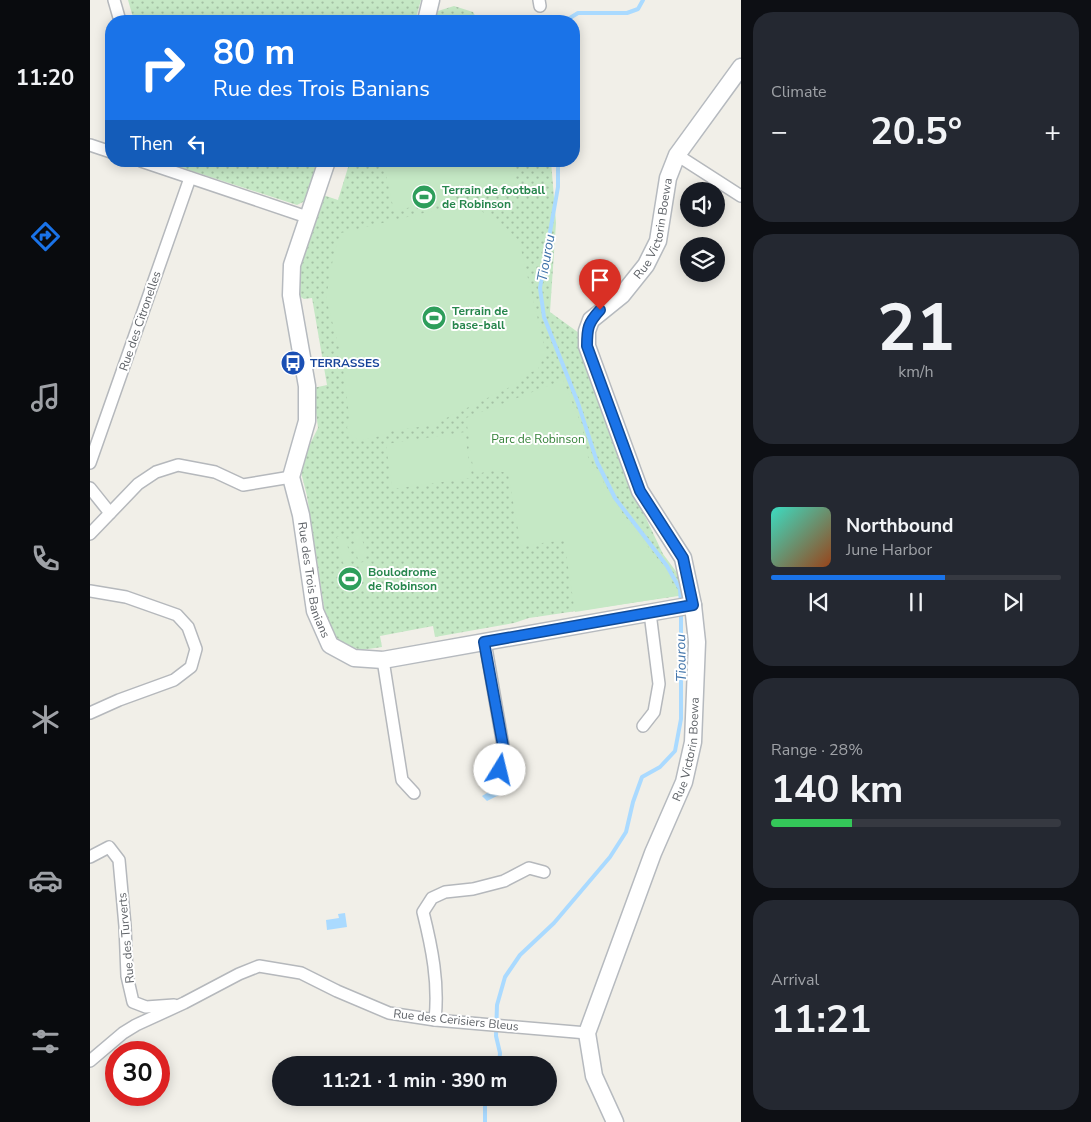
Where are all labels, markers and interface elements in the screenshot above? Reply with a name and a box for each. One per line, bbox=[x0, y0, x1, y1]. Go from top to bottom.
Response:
text: 80 m bbox=[213, 29, 295, 76]
icon: right bbox=[130, 35, 195, 100]
text: 11:20 bbox=[16, 63, 74, 93]
text: Rue des Trois Banians bbox=[213, 74, 430, 104]
text: Climate bbox=[771, 81, 826, 103]
text: 20.5° bbox=[870, 106, 962, 157]
text: − bbox=[771, 113, 788, 151]
text: + bbox=[1044, 113, 1061, 151]
icon: left bbox=[183, 130, 211, 158]
text: Then bbox=[130, 131, 173, 157]
street label: Rue Victorin Boewa bbox=[630, 177, 676, 282]
place label: Terrain de football de Robinson bbox=[442, 182, 545, 212]
map controls bbox=[680, 182, 725, 282]
button: sound bbox=[680, 182, 725, 227]
sports icon: Terrain de football de Robinson bbox=[411, 184, 437, 210]
icon: directions bbox=[28, 219, 63, 254]
water label: Tiourou bbox=[532, 233, 560, 283]
button: layers bbox=[680, 237, 725, 282]
pin bbox=[579, 259, 621, 310]
icon: arrive bbox=[586, 266, 614, 294]
street label: Rue des Citronelles bbox=[115, 269, 165, 373]
text: 21 bbox=[877, 284, 955, 373]
place label: Terrain de base-ball bbox=[452, 303, 508, 333]
sports icon: Terrain de base-ball bbox=[421, 305, 447, 331]
bus stop icon: TERRASSES bbox=[280, 350, 306, 376]
place label: TERRASSES bbox=[310, 355, 380, 371]
text: km/h bbox=[898, 361, 934, 383]
icon: music bbox=[28, 380, 63, 415]
park label: Parc de Robinson bbox=[491, 431, 585, 447]
text: Northbound bbox=[846, 513, 953, 539]
street label: Rue des Trois Banians bbox=[294, 521, 334, 641]
text: June Harbor bbox=[846, 539, 932, 561]
icon: phone bbox=[28, 541, 63, 576]
place label: Boulodrome de Robinson bbox=[368, 564, 437, 594]
sports icon: Boulodrome de Robinson bbox=[337, 566, 363, 592]
icon: previous bbox=[805, 588, 833, 616]
icon: pause bbox=[902, 588, 930, 616]
icon: next bbox=[999, 588, 1027, 616]
water label: Tiourou bbox=[671, 634, 691, 682]
street label: Rue Victorin Boewa bbox=[668, 697, 703, 804]
icon: climate bbox=[28, 702, 63, 737]
text: Range · 28% bbox=[771, 739, 863, 761]
position arrow bbox=[473, 743, 525, 795]
text: 140 km bbox=[771, 764, 903, 815]
icon: car bbox=[28, 863, 63, 898]
street label: Rue des Turverts bbox=[114, 892, 138, 984]
text: Arrival bbox=[771, 969, 819, 991]
text: 11:21 bbox=[771, 994, 872, 1045]
street label: Rue des Cerisiers Bleus bbox=[392, 1005, 520, 1035]
icon: filters bbox=[28, 1024, 63, 1059]
speed limit sign: 30 bbox=[105, 1041, 170, 1106]
text: 11:21 · 1 min · 390 m bbox=[322, 1068, 507, 1094]

